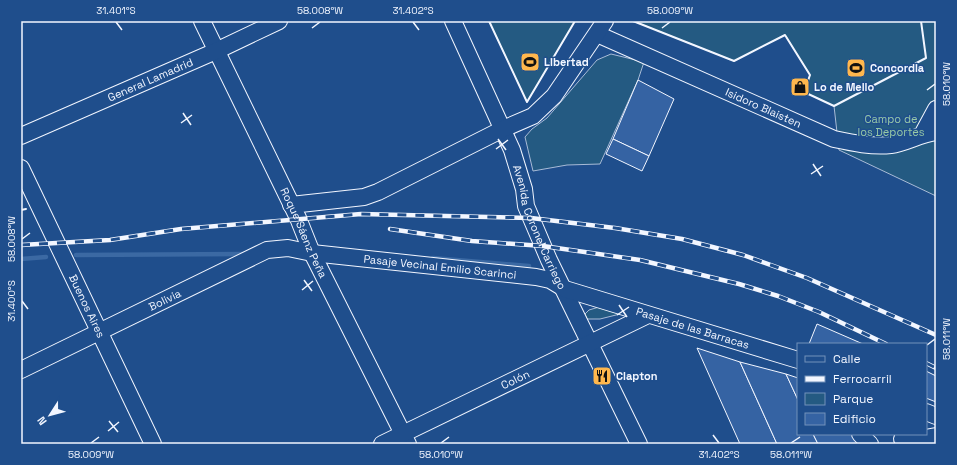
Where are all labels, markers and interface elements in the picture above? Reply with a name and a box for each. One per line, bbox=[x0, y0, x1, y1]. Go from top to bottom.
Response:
text: 31.401°S bbox=[96, 4, 136, 17]
text: 58.008°W bbox=[297, 4, 343, 17]
text: 31.402°S bbox=[392, 4, 434, 17]
text: 58.009°W bbox=[647, 4, 693, 17]
sports icon: Libertad bbox=[519, 51, 541, 73]
street label: General Lamadrid bbox=[105, 55, 195, 104]
place label: Libertad bbox=[544, 55, 589, 69]
sports icon: Concordia bbox=[845, 57, 867, 79]
place label: Concordia bbox=[870, 61, 925, 75]
text: 58.010°W bbox=[940, 62, 953, 106]
shop icon: Lo de Mello bbox=[789, 76, 811, 98]
place label: Lo de Mello bbox=[814, 80, 875, 94]
street label: Isidoro Blaisten bbox=[723, 85, 804, 131]
park label: Campo de los Deportes bbox=[857, 112, 925, 139]
street label: Avenida Coronel Carriego bbox=[510, 163, 569, 292]
street label: Roque Sáenz Peña bbox=[277, 185, 331, 281]
text: 58.008°W bbox=[5, 216, 18, 262]
street label: Pasaje Vecinal Emilio Scarinci bbox=[363, 252, 517, 282]
street label: Buenos Aires bbox=[66, 272, 108, 340]
text: 31.400°S bbox=[5, 280, 18, 322]
street label: Bolivia bbox=[146, 286, 184, 314]
street label: Pasaje de las Barracas bbox=[635, 304, 751, 352]
text: 58.011°W bbox=[940, 318, 953, 360]
legend bbox=[797, 343, 927, 435]
text: Calle bbox=[833, 351, 861, 367]
restaurant icon: Clapton bbox=[591, 365, 613, 387]
street label: Colón bbox=[499, 367, 532, 392]
place label: Clapton bbox=[616, 369, 658, 383]
text: Ferrocarril bbox=[833, 371, 892, 387]
text: Parque bbox=[833, 391, 873, 407]
north arrow bbox=[30, 395, 70, 435]
text: Edificio bbox=[833, 411, 876, 427]
text: N bbox=[34, 414, 50, 428]
text: 58.009°W bbox=[68, 448, 114, 461]
text: 58.010°W bbox=[419, 448, 463, 461]
text: 31.402°S bbox=[698, 448, 740, 461]
text: 58.011°W bbox=[770, 448, 812, 461]

